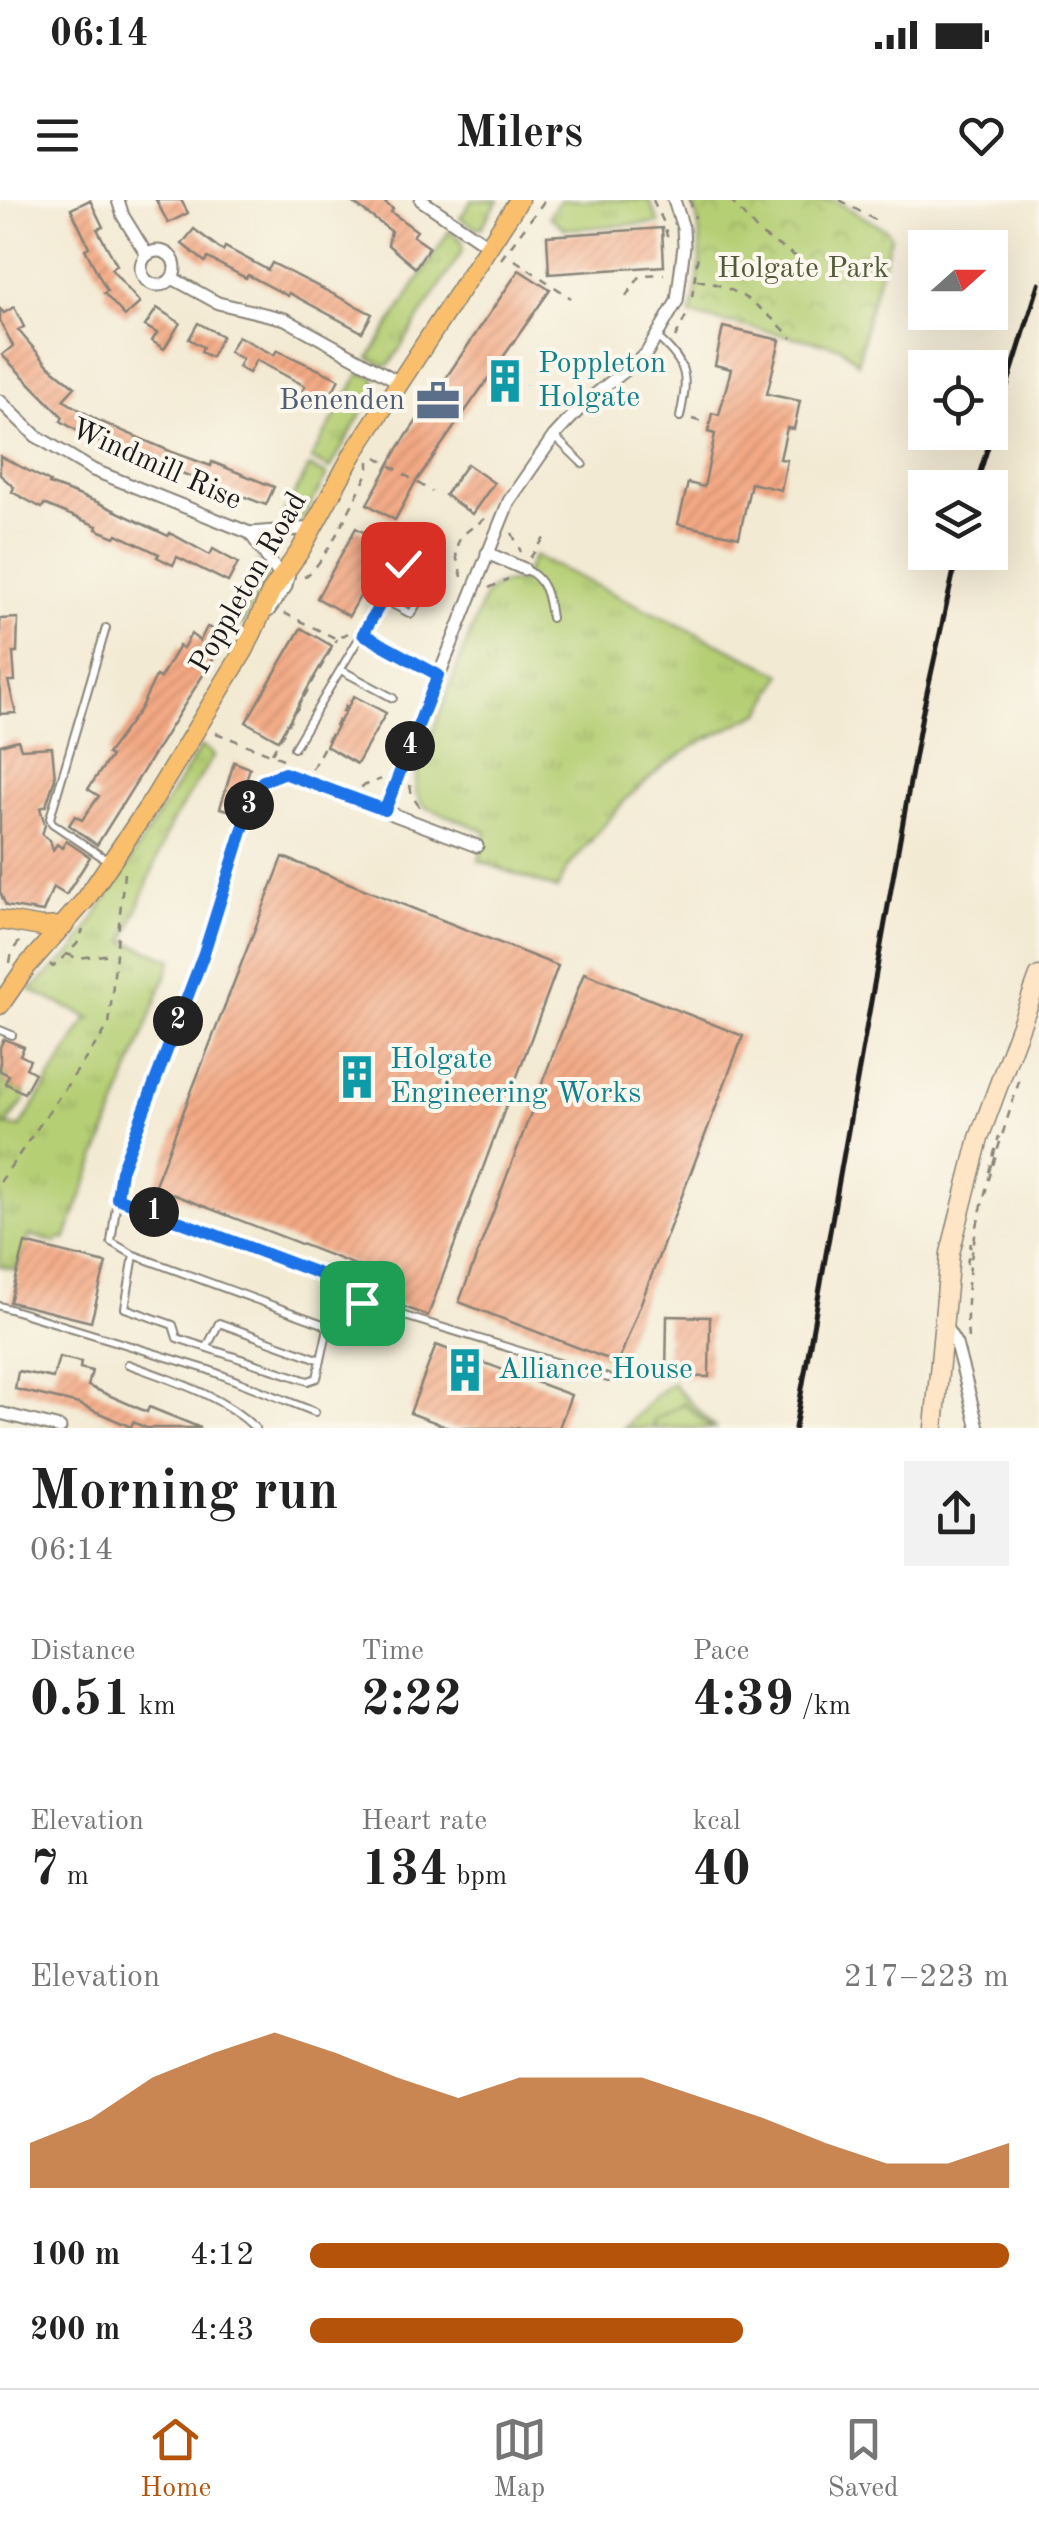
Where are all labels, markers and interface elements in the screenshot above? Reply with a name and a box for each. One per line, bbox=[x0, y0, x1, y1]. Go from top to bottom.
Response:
text: 06:14 bbox=[50, 16, 149, 54]
icon: menu bbox=[30, 108, 85, 163]
icon: heart bbox=[954, 108, 1009, 163]
text: Milers bbox=[456, 112, 583, 157]
north arrow bbox=[908, 230, 1008, 330]
map controls bbox=[908, 230, 1008, 570]
park label: Holgate Park bbox=[717, 254, 889, 284]
place label: Poppleton Holgate bbox=[538, 349, 666, 413]
button: locate bbox=[908, 350, 1008, 450]
building icon: Poppleton Holgate bbox=[481, 357, 529, 405]
office icon: Benenden bbox=[414, 377, 462, 425]
place label: Benenden bbox=[279, 386, 405, 416]
street label: Windmill Rise bbox=[66, 414, 246, 516]
button: layers bbox=[908, 470, 1008, 570]
street label: Poppleton Road bbox=[185, 487, 313, 679]
pin bbox=[361, 522, 446, 607]
icon: check bbox=[376, 537, 431, 592]
pin: 4 bbox=[385, 721, 435, 771]
text: 4 bbox=[402, 732, 418, 760]
pin: 3 bbox=[224, 780, 274, 830]
text: 3 bbox=[241, 791, 257, 819]
pin: 2 bbox=[153, 996, 203, 1046]
text: 2 bbox=[170, 1007, 186, 1035]
place label: Holgate Engineering Works bbox=[390, 1045, 641, 1109]
building icon: Holgate Engineering Works bbox=[333, 1053, 381, 1101]
pin: 1 bbox=[129, 1187, 179, 1237]
text: 1 bbox=[146, 1198, 162, 1226]
pin bbox=[320, 1261, 405, 1346]
icon: arrive bbox=[335, 1276, 390, 1331]
building icon: Alliance House bbox=[441, 1346, 489, 1394]
place label: Alliance House bbox=[498, 1355, 693, 1385]
button: share bbox=[904, 1461, 1009, 1566]
text: Morning run bbox=[30, 1466, 339, 1521]
text: 06:14 bbox=[30, 1535, 113, 1567]
text: Distance bbox=[30, 1638, 135, 1666]
text: Time bbox=[361, 1638, 424, 1666]
text: Pace bbox=[693, 1638, 749, 1666]
text: 0.51 bbox=[30, 1676, 131, 1726]
text: 2:22 bbox=[361, 1676, 462, 1726]
text: 4:39 bbox=[693, 1676, 794, 1726]
text: km bbox=[131, 1693, 176, 1721]
text: /km bbox=[794, 1693, 851, 1721]
text: Elevation bbox=[30, 1808, 144, 1836]
text: Heart rate bbox=[361, 1808, 487, 1836]
text: kcal bbox=[693, 1808, 741, 1836]
text: 7 bbox=[30, 1846, 59, 1896]
text: 134 bbox=[361, 1846, 448, 1896]
text: 40 bbox=[693, 1846, 751, 1896]
text: m bbox=[59, 1863, 89, 1891]
text: bpm bbox=[448, 1863, 507, 1891]
text: Elevation bbox=[30, 1962, 160, 1994]
text: 217–223 m bbox=[843, 1962, 1009, 1994]
text: 100 m bbox=[30, 2240, 120, 2272]
text: 4:12 bbox=[190, 2240, 255, 2272]
text: 200 m bbox=[30, 2315, 120, 2347]
text: 4:43 bbox=[190, 2315, 255, 2347]
tab: Home bbox=[140, 2412, 211, 2507]
tab: Map bbox=[492, 2412, 547, 2507]
tab: Saved bbox=[827, 2412, 899, 2507]

